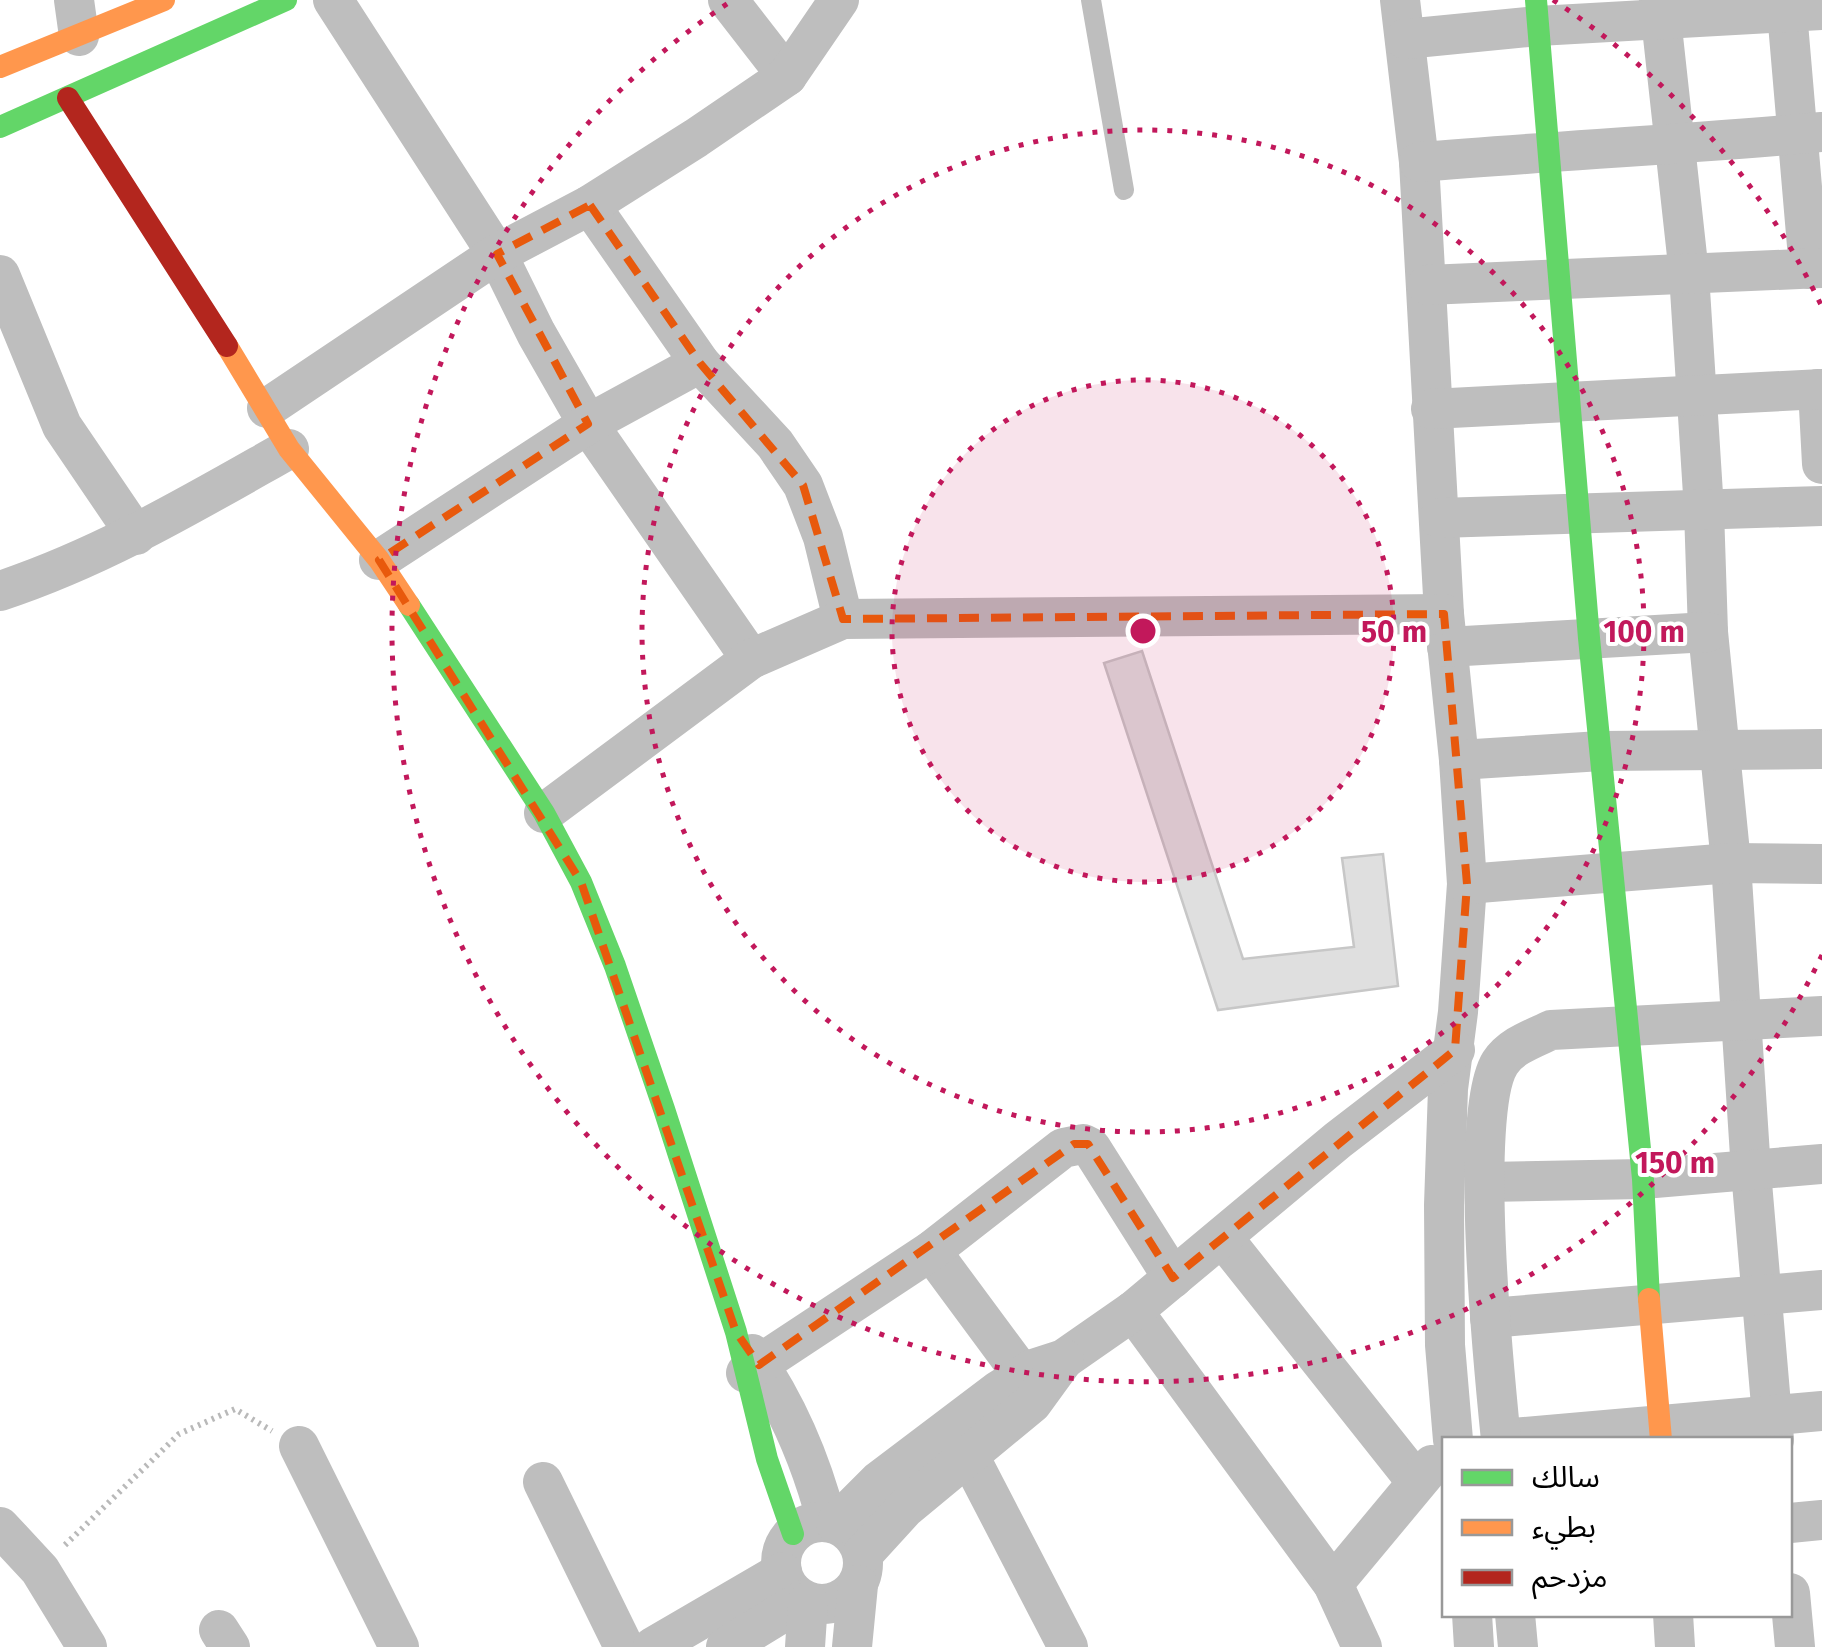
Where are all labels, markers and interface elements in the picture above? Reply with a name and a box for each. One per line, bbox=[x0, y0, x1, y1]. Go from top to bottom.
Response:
centre of rings bbox=[1125, 613, 1161, 649]
text: 50 m bbox=[1361, 614, 1427, 650]
text: 100 m bbox=[1603, 614, 1685, 650]
text: 150 m bbox=[1635, 1145, 1715, 1181]
legend bbox=[1442, 1437, 1792, 1617]
text: سالك bbox=[1532, 1459, 1600, 1495]
text: بطيء bbox=[1532, 1509, 1596, 1550]
text: مزدحم bbox=[1532, 1559, 1608, 1600]

